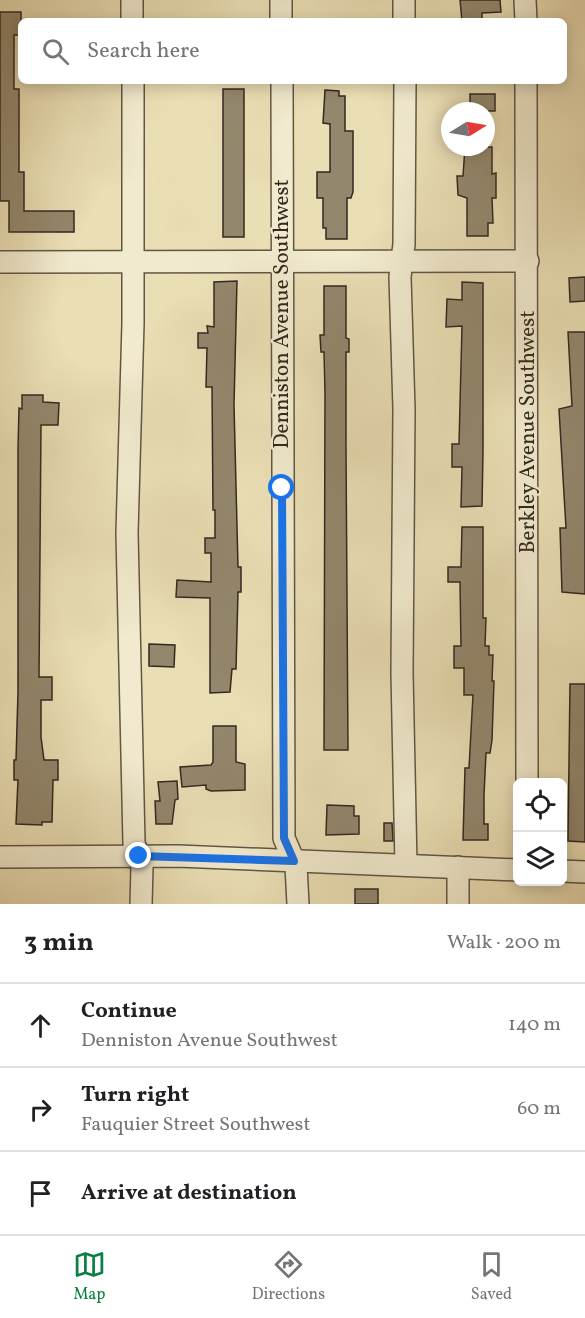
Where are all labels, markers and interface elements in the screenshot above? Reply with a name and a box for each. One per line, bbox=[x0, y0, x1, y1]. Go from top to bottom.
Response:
search box bbox=[18, 18, 567, 84]
icon: search bbox=[39, 35, 72, 68]
text: Search here bbox=[87, 36, 200, 67]
north arrow bbox=[441, 102, 495, 156]
street label: Denniston Avenue Southwest bbox=[268, 179, 297, 449]
street label: Berkley Avenue Southwest bbox=[514, 310, 543, 554]
route start bbox=[268, 474, 294, 500]
map controls bbox=[513, 778, 567, 886]
button: locate bbox=[513, 778, 567, 832]
button: layers bbox=[513, 832, 567, 886]
route end bbox=[125, 842, 151, 868]
text: 3 min bbox=[24, 925, 94, 961]
text: Walk · 200 m bbox=[447, 929, 561, 957]
text: Continue bbox=[81, 996, 177, 1027]
icon: ahead bbox=[24, 1009, 57, 1042]
text: 140 m bbox=[508, 1011, 561, 1039]
text: Denniston Avenue Southwest bbox=[81, 1027, 338, 1055]
text: Turn right bbox=[81, 1080, 189, 1111]
icon: right bbox=[24, 1093, 57, 1126]
text: 60 m bbox=[517, 1095, 561, 1123]
text: Fauquier Street Southwest bbox=[81, 1111, 310, 1139]
icon: arrive bbox=[24, 1177, 57, 1210]
text: Arrive at destination bbox=[81, 1178, 297, 1209]
tab: Map bbox=[73, 1248, 106, 1306]
tab: Directions bbox=[252, 1248, 325, 1306]
tab: Saved bbox=[471, 1248, 512, 1306]

